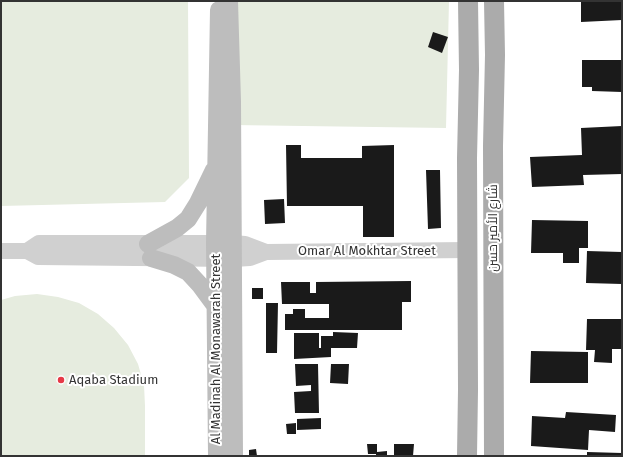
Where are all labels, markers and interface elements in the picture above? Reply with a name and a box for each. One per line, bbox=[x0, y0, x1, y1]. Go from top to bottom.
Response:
street label: شارع الأمير حسن bbox=[485, 184, 501, 272]
street label: Omar Al Mokhtar Street bbox=[298, 243, 436, 259]
street label: Al Madinah Al Monawarah Street bbox=[208, 254, 224, 444]
place label: Aqaba Stadium bbox=[69, 372, 158, 388]
marker: Aqaba Stadium bbox=[56, 375, 66, 385]

